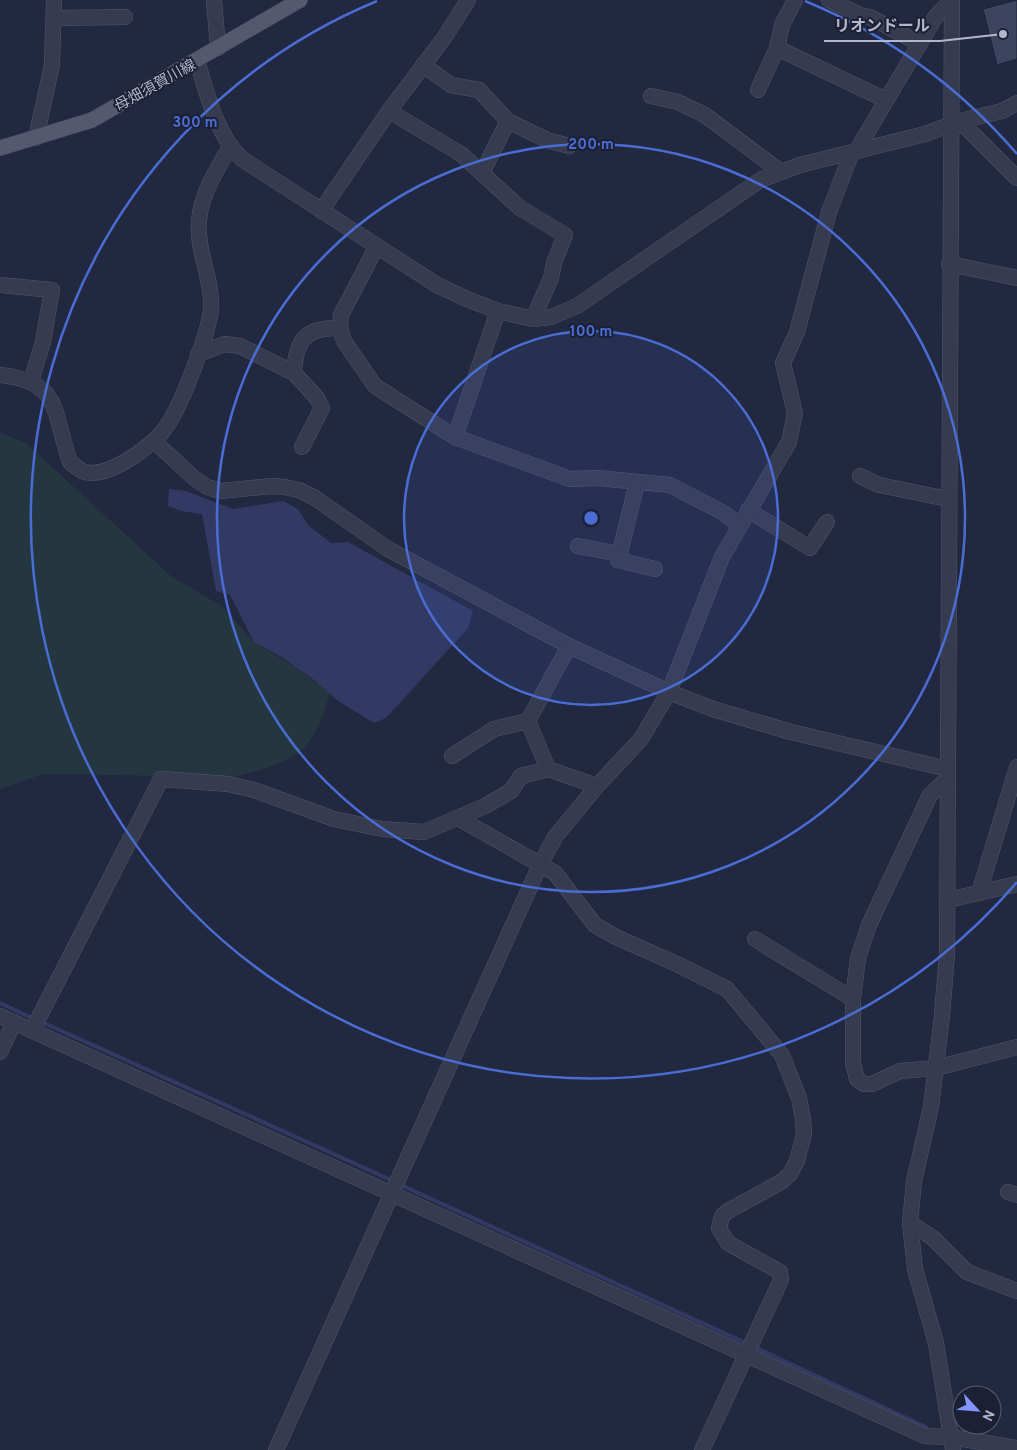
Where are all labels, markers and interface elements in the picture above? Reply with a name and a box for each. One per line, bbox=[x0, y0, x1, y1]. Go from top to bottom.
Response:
callout: リオンドール bbox=[824, 10, 940, 41]
text: リオンドール bbox=[834, 17, 930, 37]
street label: 母畑須賀川線 bbox=[112, 56, 200, 116]
text: 300 m bbox=[172, 114, 218, 133]
text: 200 m bbox=[568, 136, 614, 155]
text: 100 m bbox=[570, 323, 612, 342]
centre of rings bbox=[582, 509, 600, 527]
north arrow bbox=[952, 1385, 1002, 1435]
text: N bbox=[977, 1407, 997, 1423]

